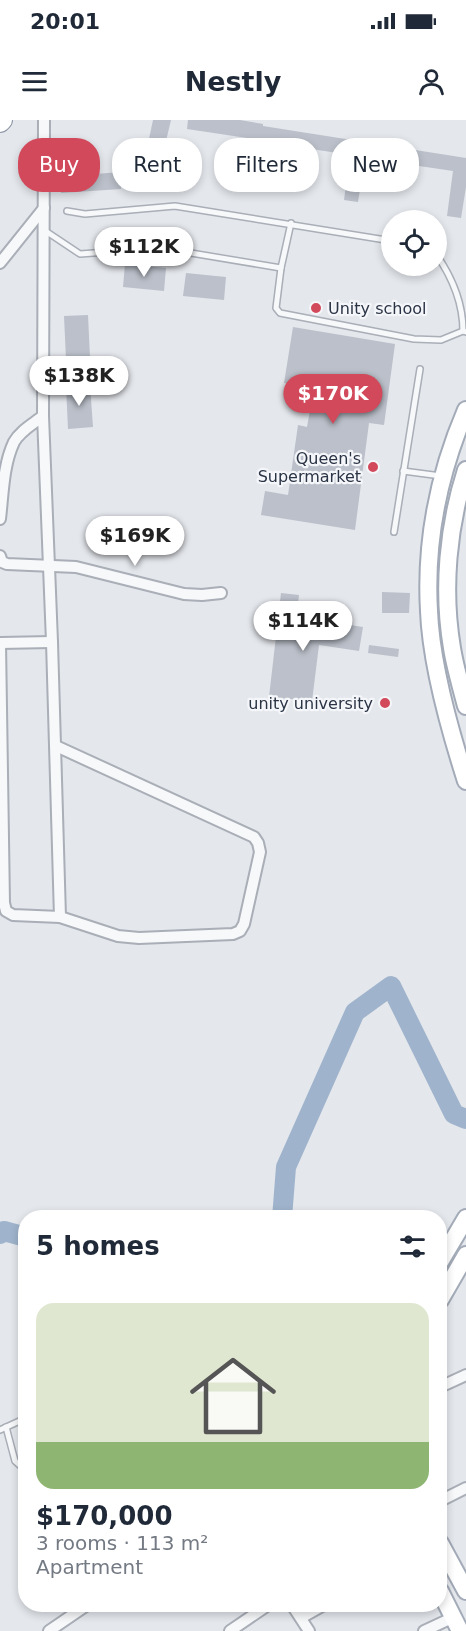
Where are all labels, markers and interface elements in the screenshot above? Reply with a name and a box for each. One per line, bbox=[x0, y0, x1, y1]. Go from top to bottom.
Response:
text: 20:01 bbox=[30, 9, 100, 34]
icon: menu bbox=[18, 65, 51, 98]
icon: person bbox=[415, 65, 448, 98]
text: Nestly bbox=[185, 66, 281, 97]
chip: Buy bbox=[18, 138, 100, 192]
chip: Rent bbox=[112, 138, 202, 192]
chip: Filters bbox=[214, 138, 319, 192]
chip: New bbox=[331, 138, 419, 192]
map controls bbox=[381, 210, 447, 276]
button: locate bbox=[381, 210, 447, 276]
pin: $112K bbox=[102, 227, 186, 278]
text: $112K bbox=[108, 234, 180, 258]
place label: Unity school bbox=[328, 299, 426, 318]
marker: Unity school bbox=[309, 301, 323, 315]
pin: $138K bbox=[37, 356, 121, 407]
text: $138K bbox=[43, 363, 115, 387]
pin: $170K bbox=[291, 374, 375, 425]
text: $170K bbox=[297, 381, 369, 405]
place label: Queen's Supermarket bbox=[258, 449, 361, 486]
marker: Queen's Supermarket bbox=[366, 460, 380, 474]
pin: $169K bbox=[93, 516, 177, 567]
text: $169K bbox=[99, 523, 171, 547]
pin: $114K bbox=[261, 601, 345, 652]
text: $114K bbox=[267, 608, 339, 632]
place label: unity university bbox=[248, 694, 373, 713]
marker: unity university bbox=[378, 696, 392, 710]
icon: filters bbox=[396, 1230, 429, 1263]
text: 5 homes bbox=[36, 1231, 160, 1261]
icon: home bbox=[179, 1342, 287, 1450]
text: $170,000 bbox=[36, 1501, 173, 1531]
text: 3 rooms · 113 m² bbox=[36, 1531, 208, 1555]
text: Apartment bbox=[36, 1555, 143, 1579]

